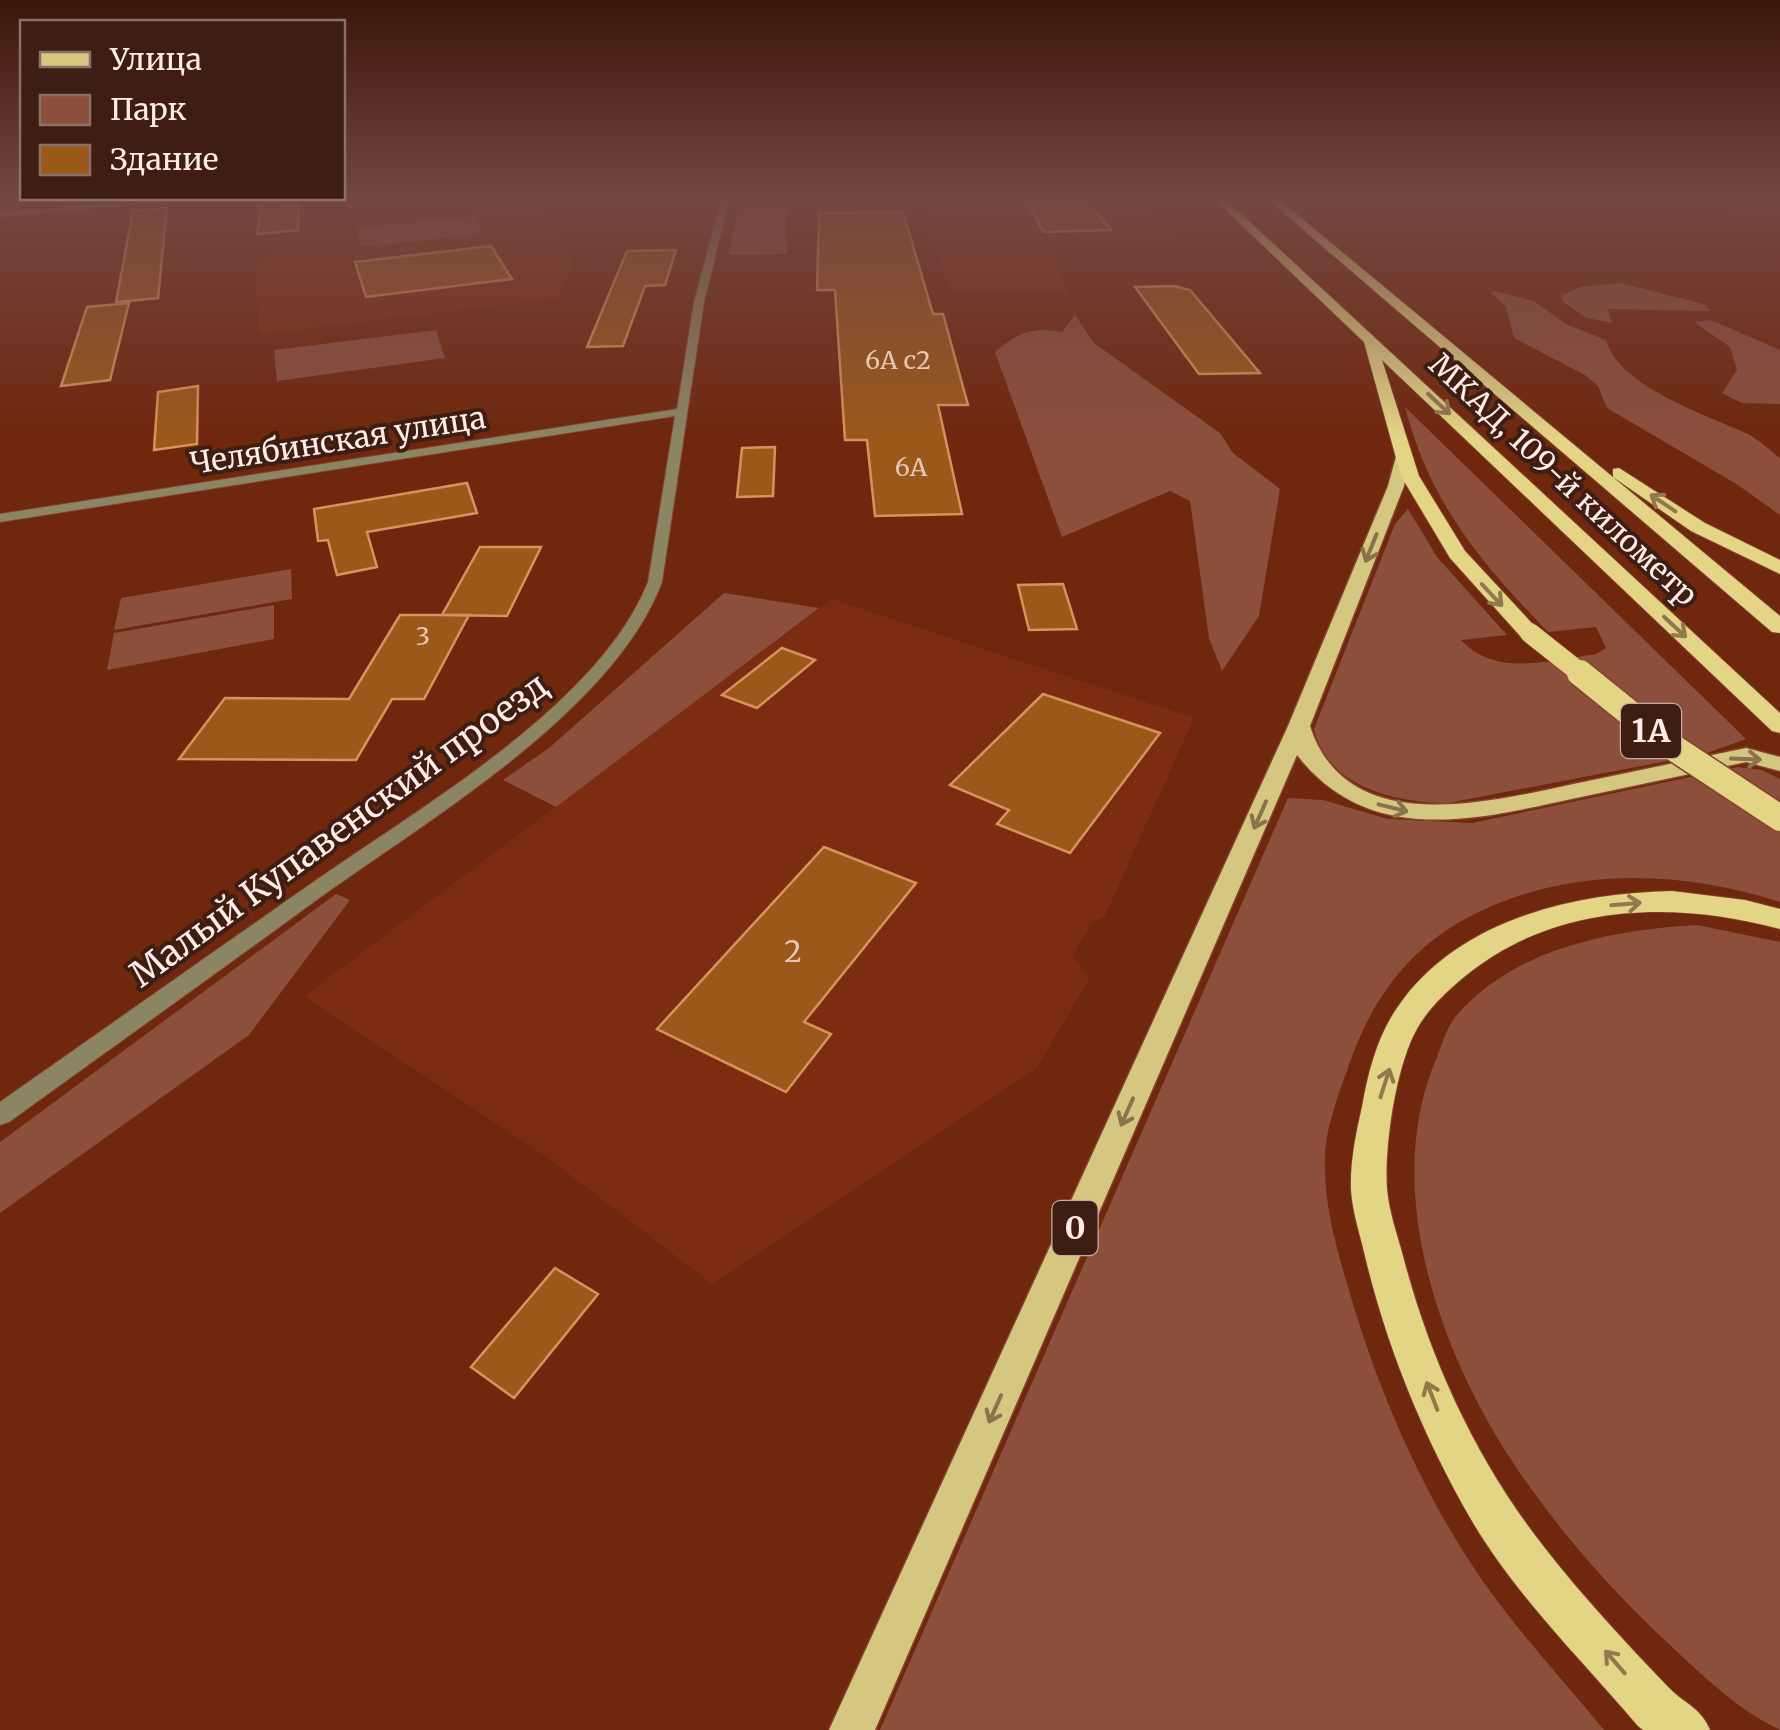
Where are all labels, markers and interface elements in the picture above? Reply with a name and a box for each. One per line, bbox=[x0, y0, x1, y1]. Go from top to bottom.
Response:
legend bbox=[20, 20, 345, 200]
text: Улица bbox=[109, 40, 202, 78]
text: Парк bbox=[110, 90, 186, 128]
text: Здание bbox=[110, 140, 218, 178]
house number: 6А с2 bbox=[865, 344, 931, 376]
street label: МКАД, 109-й километр bbox=[1422, 345, 1706, 613]
one-way arrow bbox=[1426, 392, 1451, 415]
street label: Челябинская улица bbox=[188, 398, 488, 482]
house number: 6А bbox=[895, 451, 928, 483]
one-way arrow bbox=[1650, 493, 1678, 514]
one-way arrow bbox=[1360, 532, 1378, 562]
one-way arrow bbox=[1480, 582, 1503, 607]
one-way arrow bbox=[1663, 615, 1687, 639]
house number: 3 bbox=[416, 620, 430, 652]
street label: Малый Купавенский проезд bbox=[121, 663, 557, 997]
road number: 1A bbox=[1621, 704, 1681, 758]
one-way arrow bbox=[1729, 750, 1762, 769]
one-way arrow bbox=[1249, 799, 1268, 829]
one-way arrow bbox=[1376, 799, 1408, 818]
one-way arrow bbox=[1610, 895, 1642, 914]
house number: 2 bbox=[784, 932, 802, 970]
one-way arrow bbox=[1377, 1068, 1395, 1099]
one-way arrow bbox=[1117, 1096, 1135, 1127]
road number: 0 bbox=[1052, 1201, 1098, 1255]
one-way arrow bbox=[1422, 1381, 1440, 1412]
one-way arrow bbox=[985, 1393, 1003, 1423]
one-way arrow bbox=[1605, 1650, 1627, 1676]

